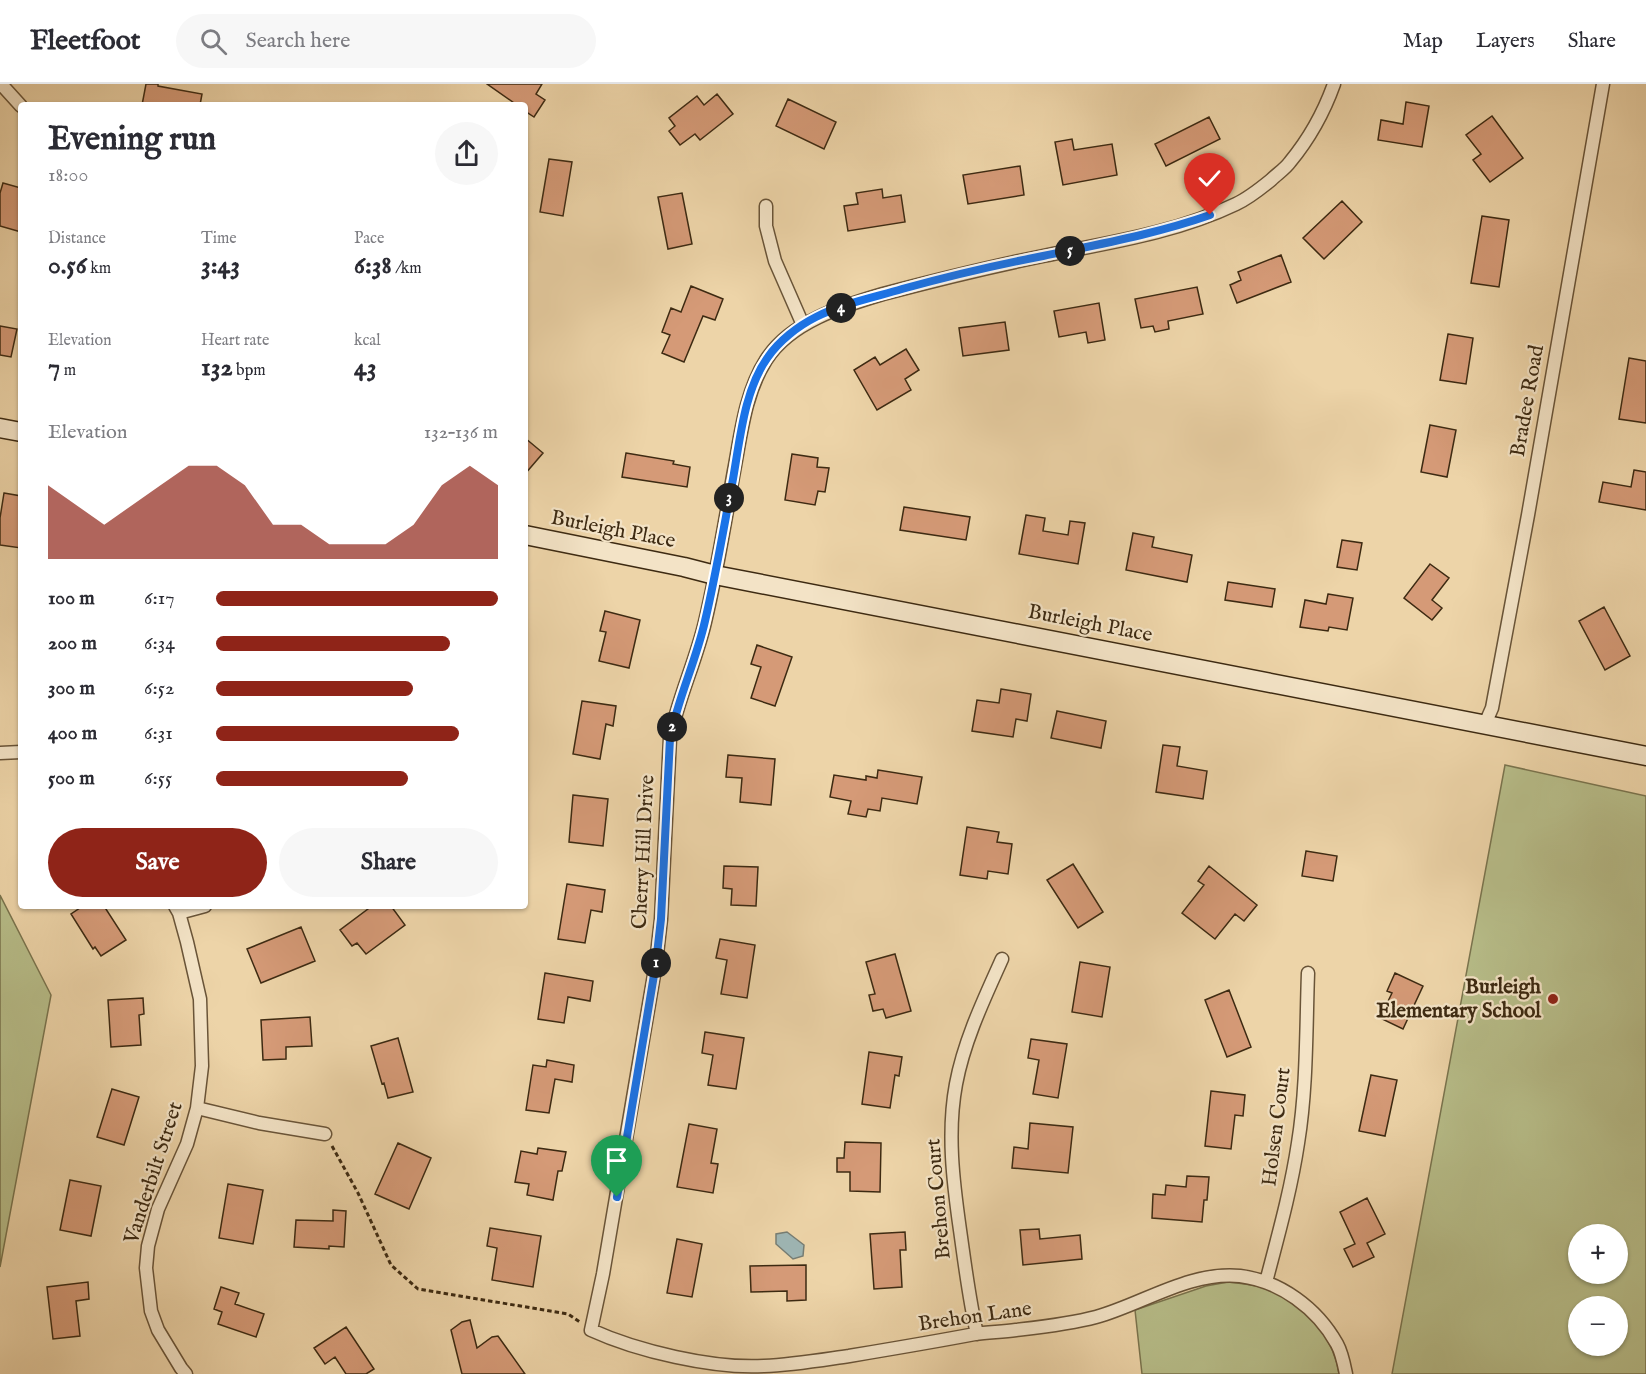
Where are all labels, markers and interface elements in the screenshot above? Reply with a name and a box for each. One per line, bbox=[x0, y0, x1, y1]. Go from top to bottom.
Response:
search box bbox=[176, 14, 596, 68]
text: Fleetfoot bbox=[30, 24, 140, 59]
icon: search bbox=[197, 25, 230, 58]
text: Search here bbox=[245, 27, 350, 55]
text: Map bbox=[1403, 28, 1443, 55]
text: Layers bbox=[1476, 28, 1535, 55]
text: Share bbox=[1568, 28, 1616, 55]
text: Evening run bbox=[48, 119, 216, 161]
button: share bbox=[435, 122, 498, 185]
pin bbox=[1184, 153, 1235, 215]
icon: check bbox=[1193, 162, 1226, 195]
text: 18:00 bbox=[48, 163, 88, 188]
text: Distance bbox=[48, 229, 106, 249]
text: Time bbox=[201, 229, 237, 249]
text: Pace bbox=[354, 229, 384, 249]
pin: 5 bbox=[1055, 236, 1085, 266]
text: 5 bbox=[1067, 241, 1073, 261]
text: 0.56 bbox=[48, 249, 87, 282]
text: 3:43 bbox=[201, 249, 240, 282]
text: 6:38 bbox=[354, 249, 392, 282]
text: km bbox=[87, 259, 111, 279]
text: /km bbox=[392, 259, 422, 279]
pin: 4 bbox=[826, 293, 856, 323]
text: 4 bbox=[837, 298, 845, 318]
text: Elevation bbox=[48, 331, 111, 351]
text: Heart rate bbox=[201, 331, 269, 351]
text: kcal bbox=[354, 331, 381, 351]
street label: Bradee Road bbox=[1505, 342, 1551, 459]
text: 7 bbox=[48, 351, 60, 384]
text: 132 bbox=[201, 351, 233, 384]
text: 43 bbox=[354, 351, 376, 384]
text: m bbox=[60, 361, 76, 381]
text: bpm bbox=[233, 361, 266, 381]
text: Elevation bbox=[48, 420, 127, 445]
text: 132–136 m bbox=[424, 420, 498, 445]
pin: 3 bbox=[714, 483, 744, 513]
text: 3 bbox=[726, 488, 732, 508]
street label: Burleigh Place bbox=[548, 505, 678, 555]
text: 100 m bbox=[48, 586, 95, 611]
text: 6:17 bbox=[144, 586, 175, 611]
street label: Burleigh Place bbox=[1025, 599, 1155, 649]
text: 200 m bbox=[48, 631, 97, 656]
text: 6:34 bbox=[144, 631, 175, 656]
text: 300 m bbox=[48, 676, 95, 701]
text: 6:52 bbox=[144, 676, 174, 701]
pin: 2 bbox=[657, 712, 687, 742]
text: 2 bbox=[668, 717, 676, 737]
text: 400 m bbox=[48, 721, 97, 746]
text: 6:31 bbox=[144, 721, 173, 746]
text: 500 m bbox=[48, 766, 95, 791]
text: 6:55 bbox=[144, 766, 172, 791]
street label: Cherry Hill Drive bbox=[626, 774, 662, 930]
button: Save bbox=[48, 828, 267, 897]
button: Share bbox=[279, 828, 498, 897]
pin: 1 bbox=[641, 948, 671, 978]
text: 1 bbox=[653, 953, 659, 973]
place label: Burleigh Elementary School bbox=[1376, 974, 1542, 1025]
marker: Burleigh Elementary School bbox=[1546, 992, 1560, 1006]
street label: Holsen Court bbox=[1256, 1066, 1298, 1188]
street label: Vanderbilt Street bbox=[118, 1099, 190, 1248]
pin bbox=[591, 1135, 642, 1197]
street label: Brehon Court bbox=[920, 1137, 958, 1261]
icon: arrive bbox=[600, 1144, 633, 1177]
map controls bbox=[1568, 1224, 1628, 1356]
button: + bbox=[1568, 1224, 1628, 1284]
street label: Brehon Lane bbox=[917, 1296, 1034, 1338]
button: − bbox=[1568, 1296, 1628, 1356]

